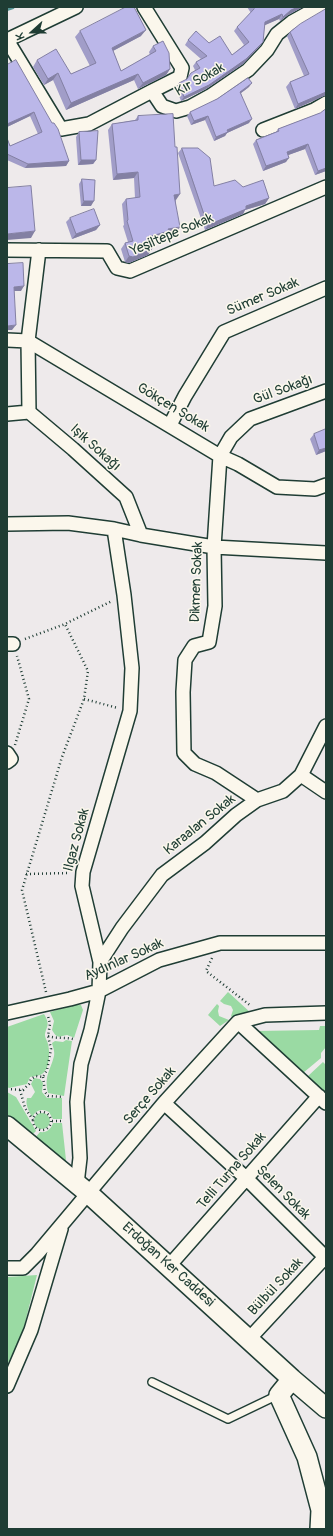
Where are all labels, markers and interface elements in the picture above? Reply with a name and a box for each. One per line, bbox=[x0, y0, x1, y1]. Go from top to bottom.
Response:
north arrow bbox=[12, 12, 52, 52]
text: K bbox=[13, 31, 28, 42]
street label: Kır Sokak bbox=[172, 60, 228, 100]
street label: Yeşiltepe Sokak bbox=[128, 210, 216, 260]
street label: Sümer Sokak bbox=[224, 274, 302, 320]
street label: Gül Sokağı bbox=[251, 372, 315, 408]
street label: Gökçen Sokak bbox=[134, 380, 212, 436]
street label: Işık Sokağı bbox=[66, 421, 124, 475]
street label: Dikmen Sokak bbox=[187, 541, 207, 623]
street label: Karaalan Sokak bbox=[161, 791, 239, 859]
street label: Ilgaz Sokak bbox=[60, 806, 94, 874]
street label: Aydınlar Sokak bbox=[82, 935, 166, 985]
street label: Serçe Sokak bbox=[120, 1064, 180, 1128]
street label: Telli Turna Sokak bbox=[194, 1129, 270, 1213]
street label: Selen Sokak bbox=[252, 1162, 314, 1224]
street label: Erdoğan Ker Caddesi bbox=[118, 1219, 218, 1311]
street label: Bülbül Sokak bbox=[245, 1255, 307, 1319]

